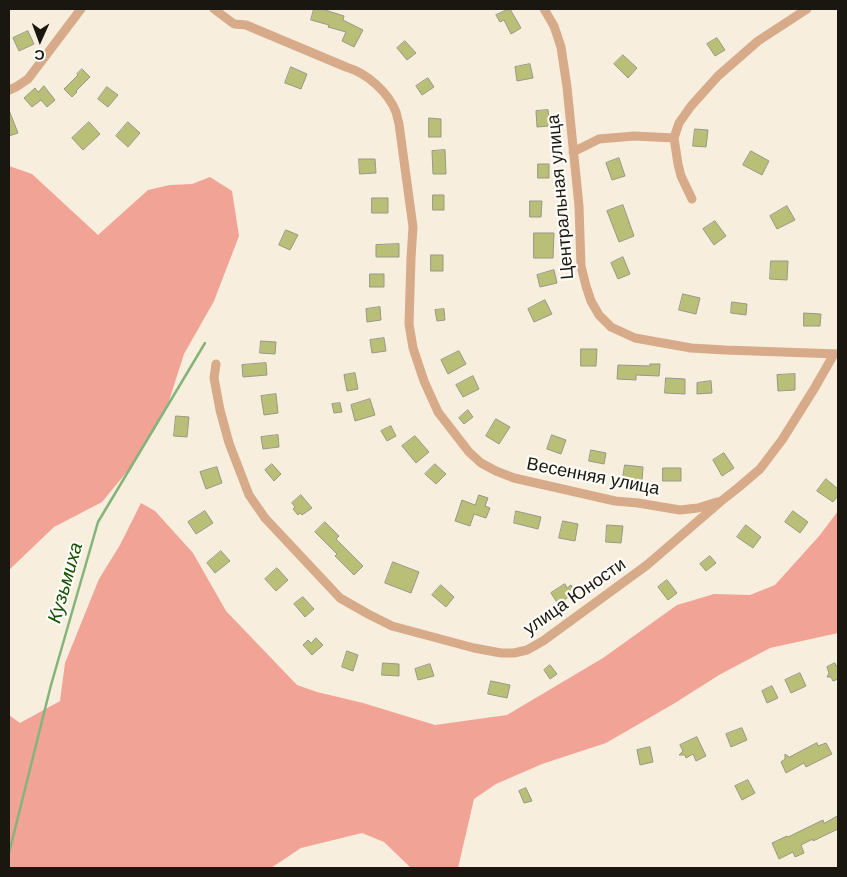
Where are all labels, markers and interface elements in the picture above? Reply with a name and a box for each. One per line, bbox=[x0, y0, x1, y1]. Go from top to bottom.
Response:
north arrow bbox=[15, 15, 65, 65]
text: С bbox=[34, 47, 45, 63]
street label: Центральная улица bbox=[543, 114, 579, 280]
street label: Весенняя улица bbox=[525, 454, 661, 500]
water label: Кузьмиха bbox=[44, 540, 88, 626]
street label: улица Юности bbox=[520, 554, 630, 640]

